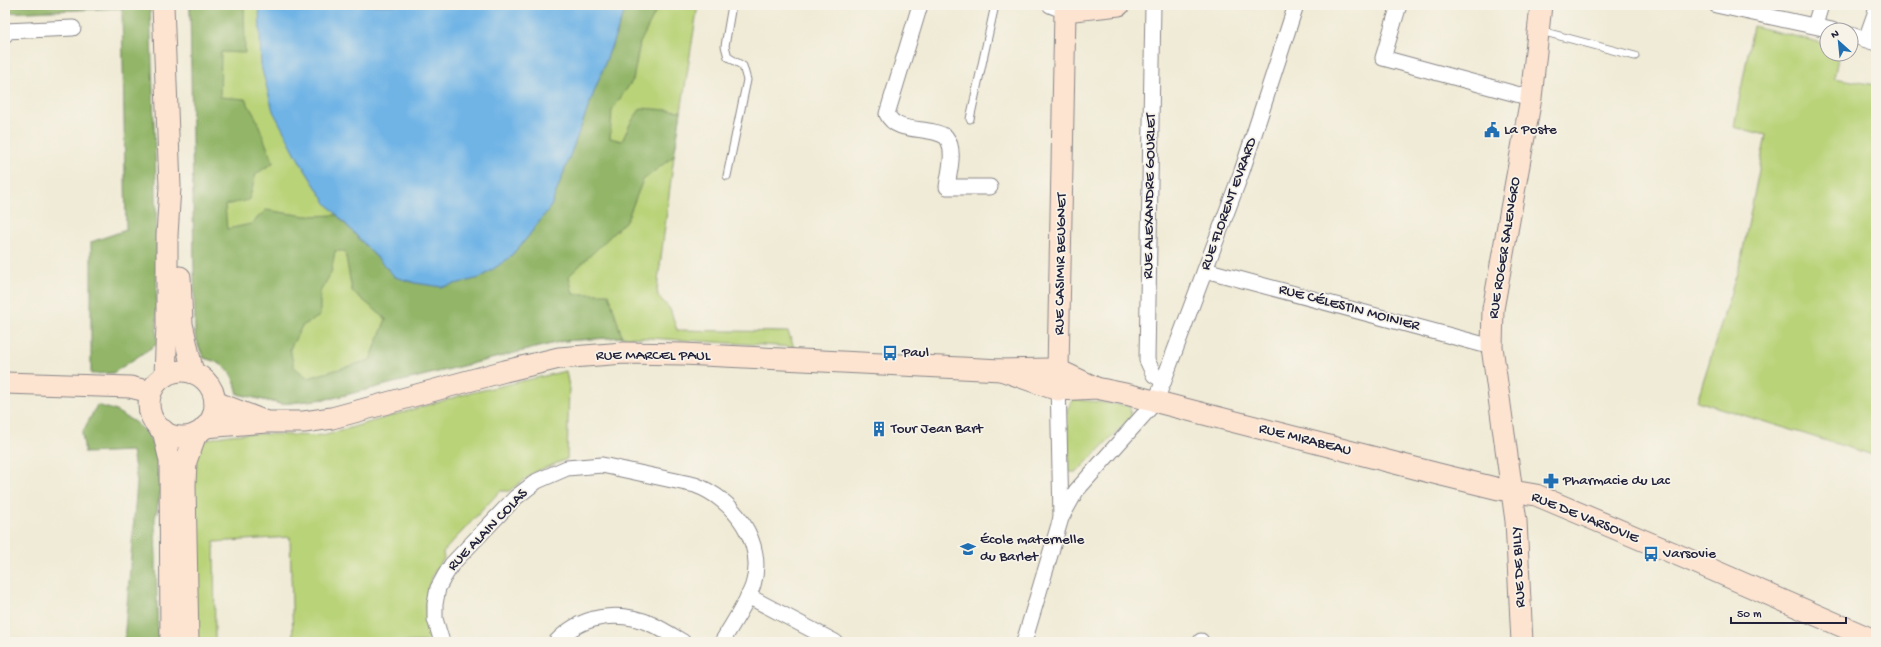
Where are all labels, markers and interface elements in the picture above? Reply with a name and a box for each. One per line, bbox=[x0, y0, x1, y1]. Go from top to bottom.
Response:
north arrow bbox=[1819, 22, 1859, 62]
text: N bbox=[1829, 28, 1841, 42]
street label: RUE ALEXANDRE GOURLET bbox=[1140, 112, 1160, 279]
public building icon: La Poste bbox=[1483, 121, 1501, 139]
place label: La Poste bbox=[1504, 121, 1557, 139]
street label: RUE FLORENT EVRARD bbox=[1197, 135, 1261, 273]
street label: RUE ROGER SALENGRO bbox=[1485, 176, 1525, 320]
street label: RUE CASIMIR BEUGNET bbox=[1051, 191, 1071, 335]
street label: RUE CÉLESTIN MOINIER bbox=[1277, 281, 1422, 336]
bus stop icon: Paul bbox=[881, 344, 899, 362]
place label: Paul bbox=[901, 344, 929, 362]
street label: RUE MARCEL PAUL bbox=[596, 347, 711, 365]
building icon: Tour Jean Bart bbox=[870, 420, 888, 438]
place label: Tour Jean Bart bbox=[890, 420, 984, 438]
street label: RUE MIRABEAU bbox=[1257, 420, 1353, 460]
pharmacy icon: Pharmacie du Lac bbox=[1542, 472, 1560, 490]
place label: Pharmacie du Lac bbox=[1562, 472, 1671, 490]
street label: RUE ALAIN COLAS bbox=[444, 485, 532, 575]
street label: RUE DE VARSOVIE bbox=[1529, 488, 1642, 548]
street label: RUE DE BILLY bbox=[1508, 526, 1530, 608]
place label: École maternelle du Barlet bbox=[980, 531, 1084, 566]
school or university icon: École maternelle du Barlet bbox=[959, 540, 977, 558]
bus stop icon: Varsovie bbox=[1642, 545, 1660, 563]
place label: Varsovie bbox=[1662, 545, 1716, 563]
scale bar bbox=[1731, 599, 1846, 625]
text: 50 m bbox=[1737, 608, 1762, 622]

